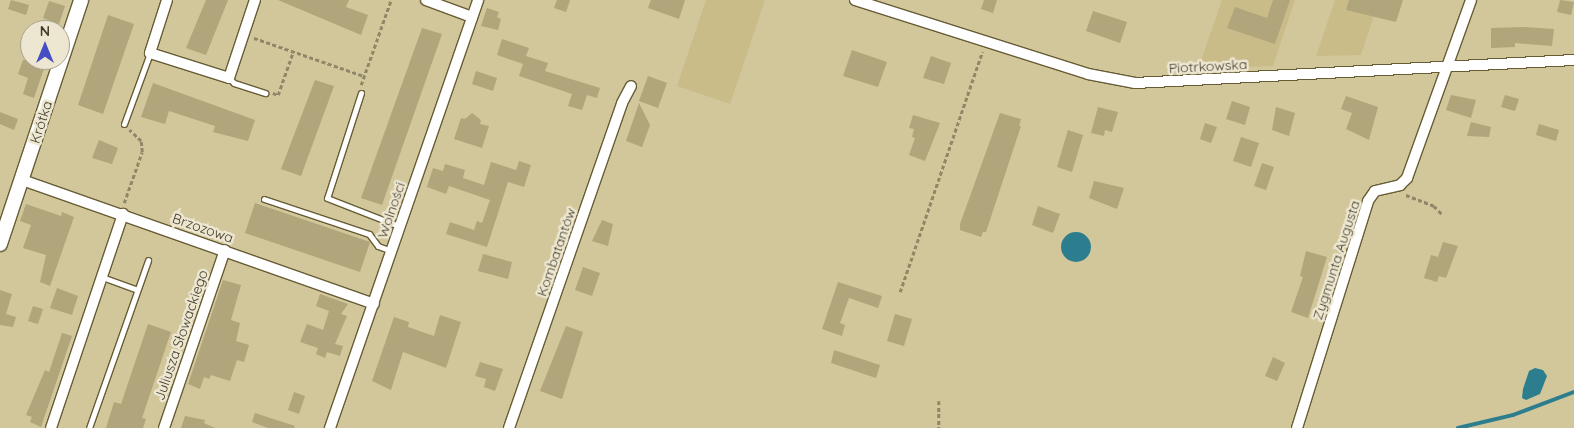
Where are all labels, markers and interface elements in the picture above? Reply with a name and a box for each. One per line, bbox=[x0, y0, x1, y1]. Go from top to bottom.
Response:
north arrow bbox=[20, 20, 70, 70]
text: N bbox=[40, 22, 50, 40]
street label: Piotrkowska bbox=[1168, 56, 1248, 76]
street label: Krótka bbox=[26, 99, 56, 145]
street label: Wolności bbox=[374, 180, 408, 240]
street label: Zygmunta Augusta bbox=[1309, 198, 1363, 322]
street label: Kombatantów bbox=[533, 206, 579, 298]
street label: Brzozowa bbox=[170, 210, 236, 246]
street label: Juliusza Słowackiego bbox=[151, 268, 211, 402]

